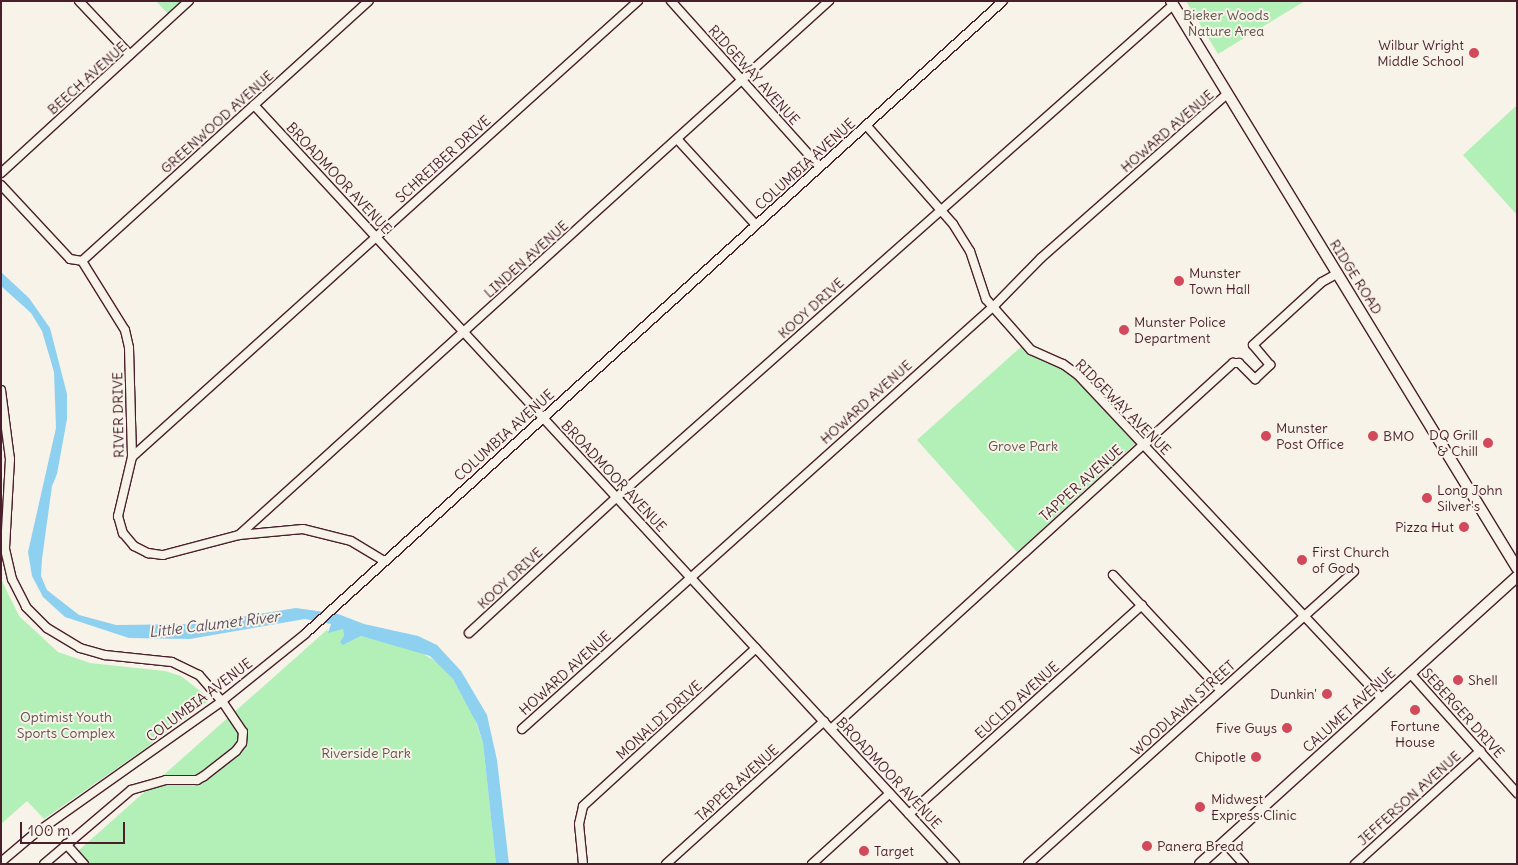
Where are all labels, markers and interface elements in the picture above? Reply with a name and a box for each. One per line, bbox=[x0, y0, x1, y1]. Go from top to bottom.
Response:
park label: Bieker Woods Nature Area bbox=[1183, 7, 1269, 40]
street label: RIDGEWAY AVENUE bbox=[705, 22, 803, 128]
place label: Wilbur Wright Middle School bbox=[1377, 37, 1464, 70]
street label: BEECH AVENUE bbox=[44, 38, 130, 118]
marker: Wilbur Wright Middle School bbox=[1468, 47, 1480, 59]
street label: GREENWOOD AVENUE bbox=[157, 67, 277, 177]
street label: HOWARD AVENUE bbox=[1117, 86, 1217, 176]
street label: SCHREIBER DRIVE bbox=[392, 112, 494, 206]
street label: COLUMBIA AVENUE bbox=[752, 115, 858, 213]
street label: BROADMOOR AVENUE bbox=[283, 119, 395, 237]
street label: LINDEN AVENUE bbox=[480, 217, 572, 301]
street label: RIDGE ROAD bbox=[1326, 236, 1386, 318]
place label: Munster Town Hall bbox=[1189, 265, 1250, 298]
street label: KOOY DRIVE bbox=[775, 274, 847, 342]
marker: Munster Town Hall bbox=[1173, 275, 1185, 287]
place label: Munster Police Department bbox=[1134, 314, 1226, 347]
marker: Munster Police Department bbox=[1118, 324, 1130, 336]
street label: HOWARD AVENUE bbox=[817, 356, 915, 448]
street label: RIDGEWAY AVENUE bbox=[1072, 356, 1174, 458]
street label: RIVER DRIVE bbox=[109, 372, 127, 458]
street label: COLUMBIA AVENUE bbox=[451, 386, 557, 484]
street label: BROADMOOR AVENUE bbox=[558, 417, 670, 535]
place label: Munster Post Office bbox=[1276, 420, 1344, 452]
place label: DQ Grill & Chill bbox=[1429, 427, 1478, 460]
place label: BMO bbox=[1383, 428, 1414, 444]
marker: Munster Post Office bbox=[1260, 430, 1272, 442]
marker: BMO bbox=[1367, 430, 1379, 442]
marker: DQ Grill & Chill bbox=[1482, 437, 1494, 449]
park label: Grove Park bbox=[988, 438, 1058, 454]
street label: TAPPER AVENUE bbox=[1036, 441, 1126, 525]
place label: Long John Silver's bbox=[1437, 482, 1503, 514]
marker: Long John Silver's bbox=[1421, 492, 1433, 504]
place label: Pizza Hut bbox=[1395, 519, 1454, 535]
marker: Pizza Hut bbox=[1458, 521, 1470, 533]
street label: KOOY DRIVE bbox=[474, 544, 546, 612]
place label: First Church of God bbox=[1312, 544, 1389, 576]
marker: First Church of God bbox=[1296, 554, 1308, 566]
water label: Little Calumet River bbox=[148, 607, 280, 641]
street label: HOWARD AVENUE bbox=[516, 627, 614, 719]
street label: COLUMBIA AVENUE bbox=[143, 655, 255, 745]
street label: WOODLAWN STREET bbox=[1128, 657, 1238, 759]
street label: EUCLID AVENUE bbox=[972, 658, 1062, 742]
street label: CALUMET AVENUE bbox=[1299, 664, 1399, 756]
street label: SEBERGER DRIVE bbox=[1418, 665, 1508, 761]
place label: Shell bbox=[1468, 672, 1498, 688]
marker: Shell bbox=[1452, 674, 1464, 686]
street label: MONALDI DRIVE bbox=[613, 677, 705, 763]
place label: Dunkin' bbox=[1270, 686, 1317, 702]
marker: Dunkin' bbox=[1321, 688, 1333, 700]
marker: Fortune House bbox=[1409, 704, 1421, 716]
park label: Optimist Youth Sports Complex bbox=[17, 709, 115, 742]
street label: BROADMOOR AVENUE bbox=[833, 714, 945, 832]
place label: Fortune House bbox=[1390, 718, 1440, 750]
place label: Five Guys bbox=[1216, 720, 1277, 736]
marker: Five Guys bbox=[1281, 722, 1293, 734]
street label: TAPPER AVENUE bbox=[692, 741, 782, 825]
park label: Riverside Park bbox=[321, 745, 411, 761]
street label: JEFFERSON AVENUE bbox=[1354, 747, 1464, 849]
place label: Chipotle bbox=[1194, 749, 1246, 765]
marker: Chipotle bbox=[1250, 751, 1262, 763]
place label: Midwest Express Clinic bbox=[1211, 791, 1297, 824]
marker: Midwest Express Clinic bbox=[1193, 800, 1207, 814]
scale bar bbox=[22, 812, 128, 844]
text: 100 m bbox=[28, 821, 70, 840]
place label: Panera Bread bbox=[1157, 838, 1244, 854]
marker: Panera Bread bbox=[1141, 840, 1153, 852]
place label: Target bbox=[874, 843, 914, 859]
marker: Target bbox=[858, 845, 870, 857]

